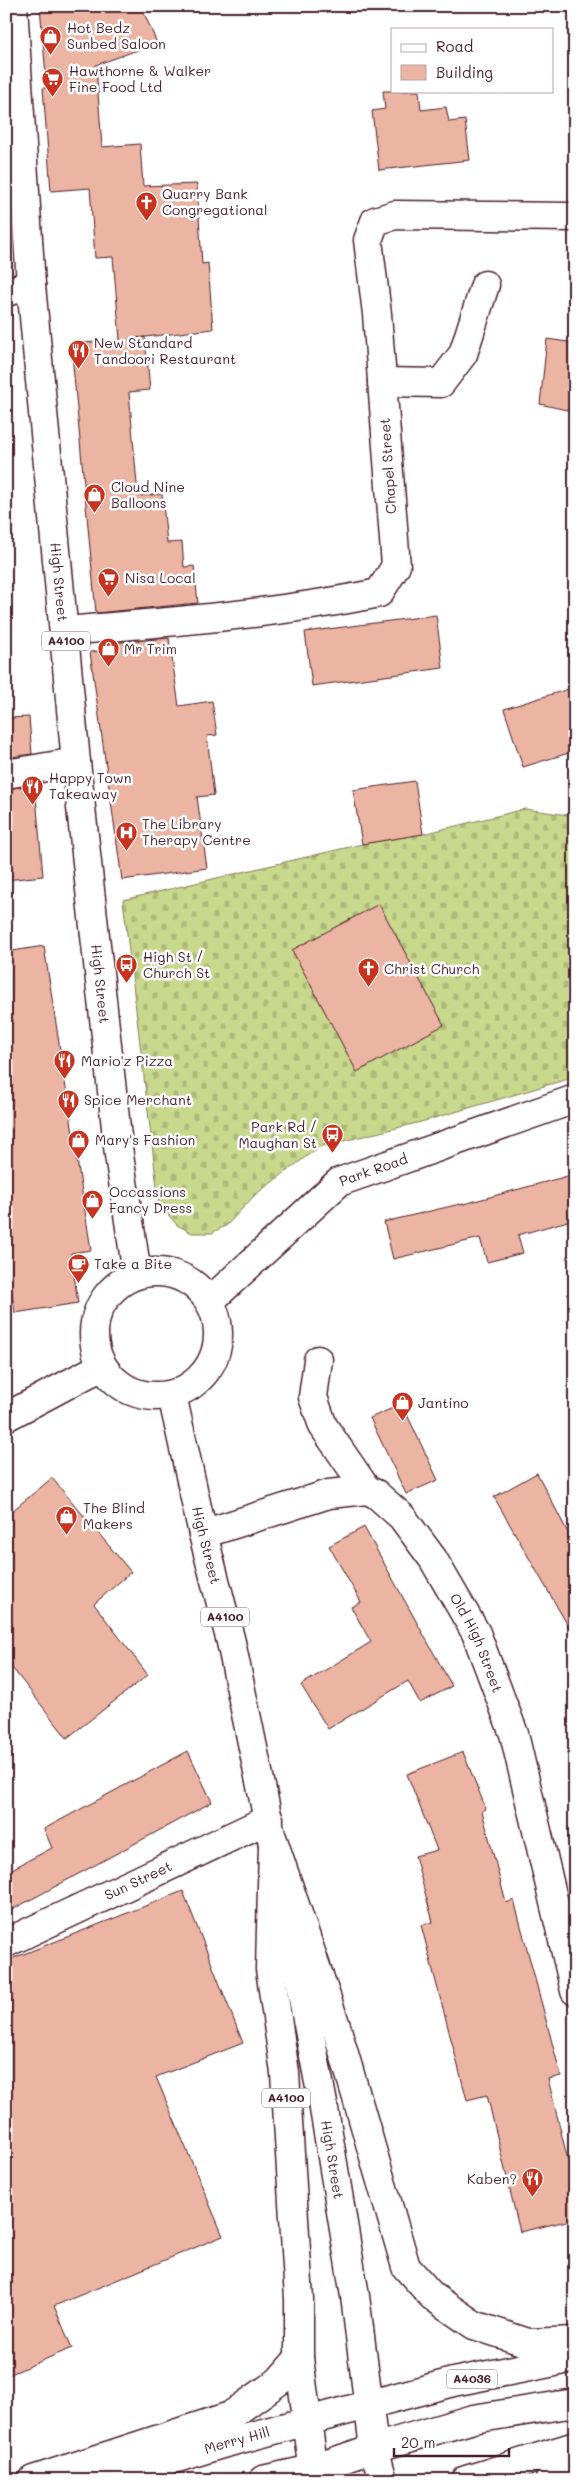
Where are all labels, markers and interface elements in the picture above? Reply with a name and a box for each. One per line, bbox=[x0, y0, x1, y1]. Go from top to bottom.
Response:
place label: Hot Bedz Sunbed Saloon bbox=[67, 18, 166, 53]
shop icon: Hot Bedz Sunbed Saloon bbox=[39, 24, 63, 55]
legend bbox=[391, 28, 554, 92]
text: Road bbox=[436, 36, 473, 56]
place label: Hawthorne & Walker Fine Food Ltd bbox=[69, 61, 211, 96]
text: Building bbox=[436, 62, 493, 82]
supermarket icon: Hawthorne & Walker Fine Food Ltd bbox=[41, 67, 65, 98]
place label: Quarry Bank Congregational bbox=[162, 184, 267, 219]
church icon: Quarry Bank Congregational bbox=[134, 190, 158, 221]
place label: New Standard Tandoori Restaurant bbox=[94, 333, 236, 368]
restaurant icon: New Standard Tandoori Restaurant bbox=[66, 339, 90, 370]
street label: Chapel Street bbox=[375, 417, 400, 515]
place label: Cloud Nine Balloons bbox=[111, 477, 185, 512]
shop icon: Cloud Nine Balloons bbox=[83, 483, 107, 514]
street label: High Street bbox=[46, 542, 73, 622]
supermarket icon: Nisa Local bbox=[97, 566, 121, 597]
place label: Nisa Local bbox=[125, 568, 196, 587]
road number: A4100 bbox=[42, 631, 90, 650]
shop icon: Mr Trim bbox=[96, 637, 120, 668]
place label: Mr Trim bbox=[124, 639, 177, 658]
place label: Happy Town Takeaway bbox=[49, 768, 132, 803]
restaurant icon: Happy Town Takeaway bbox=[21, 774, 45, 805]
place label: The Library Therapy Centre bbox=[142, 814, 251, 849]
hospital icon: The Library Therapy Centre bbox=[114, 820, 138, 851]
street label: High Street bbox=[87, 943, 115, 1024]
place label: High St / Church St bbox=[143, 947, 210, 982]
bus stop icon: High St / Church St bbox=[115, 953, 139, 984]
church icon: Christ Church bbox=[356, 957, 380, 988]
place label: Christ Church bbox=[384, 959, 479, 978]
restaurant icon: Mario'z Pizza bbox=[53, 1049, 77, 1080]
place label: Mario'z Pizza bbox=[81, 1051, 173, 1070]
restaurant icon: Spice Merchant bbox=[56, 1088, 80, 1119]
place label: Spice Merchant bbox=[84, 1090, 192, 1109]
place label: Park Rd / Maughan St bbox=[238, 1117, 317, 1152]
bus stop icon: Park Rd / Maughan St bbox=[321, 1123, 345, 1154]
shop icon: Mary's Fashion bbox=[67, 1128, 91, 1159]
place label: Mary's Fashion bbox=[95, 1130, 195, 1149]
street label: Park Road bbox=[337, 1149, 410, 1190]
place label: Occassions Fancy Dress bbox=[109, 1182, 192, 1217]
shop icon: Occassions Fancy Dress bbox=[81, 1188, 105, 1219]
cafe icon: Take a Bite bbox=[66, 1252, 90, 1283]
place label: Take a Bite bbox=[94, 1254, 172, 1273]
shop icon: Jantino bbox=[390, 1391, 414, 1422]
place label: Jantino bbox=[418, 1393, 469, 1412]
place label: The Blind Makers bbox=[83, 1498, 145, 1533]
shop icon: The Blind Makers bbox=[55, 1504, 79, 1535]
street label: High Street bbox=[188, 1504, 226, 1586]
street label: Old High Street bbox=[446, 1590, 508, 1695]
road number: A4100 bbox=[201, 1608, 249, 1626]
street label: Sun Street bbox=[101, 1856, 175, 1904]
road number: A4100 bbox=[262, 2088, 310, 2108]
street label: High Street bbox=[317, 2119, 349, 2200]
restaurant icon: Kaben? bbox=[521, 2167, 545, 2198]
place label: Kaben? bbox=[467, 2169, 517, 2188]
road number: A4036 bbox=[447, 2370, 497, 2388]
street label: Merry Hill bbox=[202, 2422, 272, 2458]
scale bar bbox=[394, 2426, 508, 2458]
text: 20 m bbox=[401, 2432, 435, 2452]

